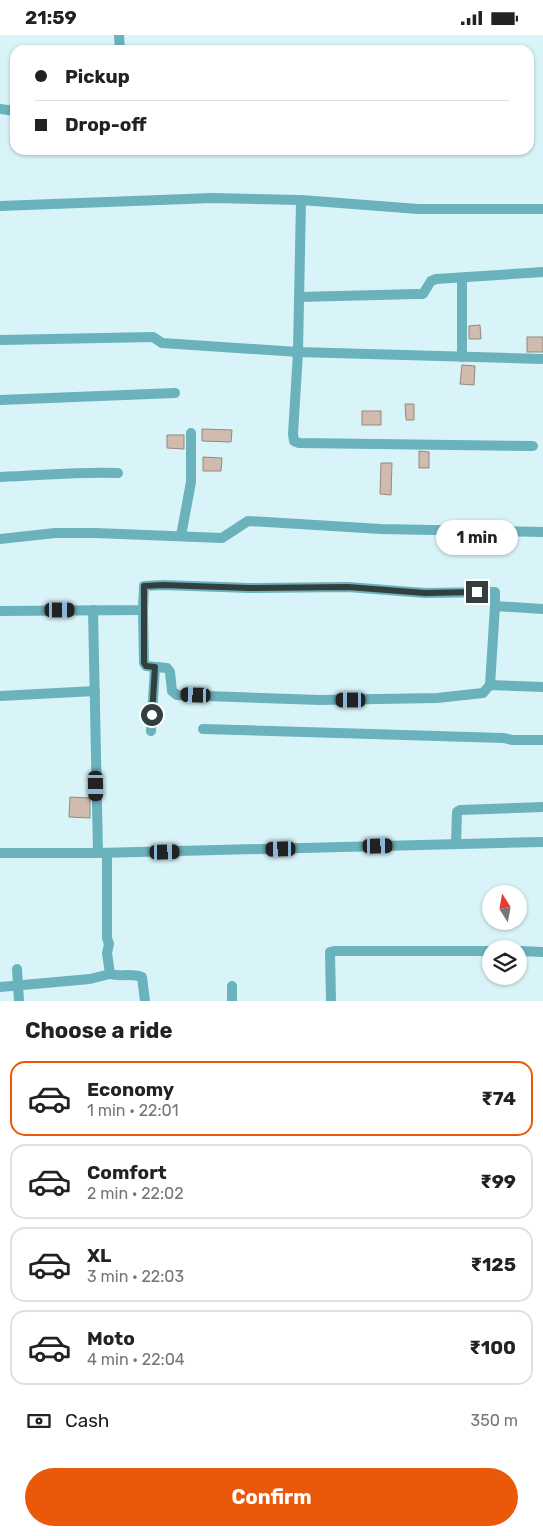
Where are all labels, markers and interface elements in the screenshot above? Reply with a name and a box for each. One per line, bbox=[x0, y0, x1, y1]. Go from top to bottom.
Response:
text: 21:59 bbox=[25, 6, 77, 29]
text: Pickup bbox=[65, 65, 130, 88]
text: Drop-off bbox=[65, 113, 147, 136]
callout: 1 min bbox=[436, 519, 518, 555]
text: 1 min bbox=[457, 528, 497, 547]
route end bbox=[466, 581, 488, 603]
car bbox=[45, 603, 75, 618]
car bbox=[180, 687, 211, 703]
car bbox=[336, 693, 366, 708]
route start bbox=[141, 704, 163, 726]
car bbox=[88, 771, 103, 801]
car bbox=[362, 838, 393, 854]
car bbox=[265, 841, 296, 857]
car bbox=[149, 844, 180, 860]
north arrow bbox=[482, 885, 528, 930]
map controls bbox=[482, 885, 527, 985]
button: layers bbox=[482, 940, 527, 985]
text: Choose a ride bbox=[25, 1017, 172, 1044]
icon: car bbox=[27, 1076, 72, 1121]
text: Economy bbox=[87, 1078, 174, 1101]
text: ₹74 bbox=[481, 1087, 516, 1110]
text: 1 min · 22:01 bbox=[87, 1101, 179, 1120]
icon: car bbox=[27, 1159, 72, 1204]
text: Comfort bbox=[87, 1161, 167, 1184]
text: ₹99 bbox=[480, 1170, 516, 1193]
text: 2 min · 22:02 bbox=[87, 1184, 184, 1203]
icon: car bbox=[27, 1242, 72, 1287]
text: XL bbox=[87, 1244, 111, 1267]
text: ₹125 bbox=[471, 1253, 516, 1276]
text: 3 min · 22:03 bbox=[87, 1267, 184, 1286]
icon: car bbox=[27, 1325, 72, 1370]
text: Moto bbox=[87, 1327, 135, 1350]
text: ₹100 bbox=[469, 1336, 516, 1359]
text: 4 min · 22:04 bbox=[87, 1350, 185, 1369]
icon: cash bbox=[25, 1407, 53, 1435]
text: Cash bbox=[65, 1409, 109, 1432]
text: 350 m bbox=[471, 1411, 518, 1430]
button: Confirm bbox=[25, 1468, 518, 1526]

